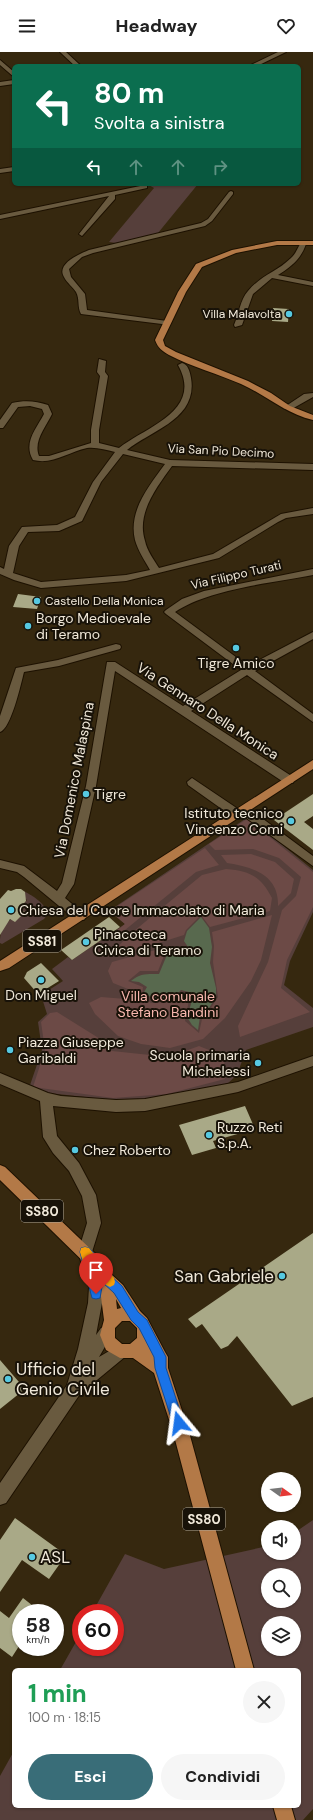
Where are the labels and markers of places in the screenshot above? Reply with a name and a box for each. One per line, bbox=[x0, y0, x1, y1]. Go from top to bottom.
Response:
place label: Villa Malavolta bbox=[202, 306, 281, 322]
marker: Villa Malavolta bbox=[284, 309, 294, 319]
place label: Castello Della Monica bbox=[45, 593, 163, 609]
marker: Castello Della Monica bbox=[32, 596, 42, 606]
place label: Borgo Medioevale di Teramo bbox=[36, 609, 151, 643]
marker: Borgo Medioevale di Teramo bbox=[23, 621, 33, 631]
marker: Tigre Amico bbox=[231, 643, 241, 653]
place label: Tigre Amico bbox=[197, 654, 275, 672]
place label: Tigre bbox=[94, 785, 126, 803]
marker: Tigre bbox=[81, 789, 91, 799]
place label: Istituto tecnico Vincenzo Comi bbox=[184, 804, 283, 838]
marker: Istituto tecnico Vincenzo Comi bbox=[286, 816, 296, 826]
place label: Chiesa del Cuore Immacolato di Maria bbox=[19, 901, 265, 919]
marker: Chiesa del Cuore Immacolato di Maria bbox=[6, 905, 16, 915]
place label: Pinacoteca Civica di Teramo bbox=[94, 925, 201, 959]
marker: Pinacoteca Civica di Teramo bbox=[81, 937, 91, 947]
marker: Don Miguel bbox=[36, 975, 46, 985]
place label: Don Miguel bbox=[5, 986, 77, 1004]
place label: Piazza Giuseppe Garibaldi bbox=[18, 1033, 124, 1067]
marker: Piazza Giuseppe Garibaldi bbox=[5, 1045, 15, 1055]
place label: Scuola primaria Michelessi bbox=[150, 1046, 250, 1080]
marker: Scuola primaria Michelessi bbox=[253, 1058, 263, 1068]
place label: Ruzzo Reti S.p.A. bbox=[217, 1118, 283, 1152]
marker: Ruzzo Reti S.p.A. bbox=[204, 1130, 214, 1140]
place label: Chez Roberto bbox=[83, 1141, 171, 1159]
marker: Chez Roberto bbox=[70, 1145, 80, 1155]
pin bbox=[79, 1253, 113, 1294]
place label: San Gabriele bbox=[174, 1265, 274, 1287]
marker: San Gabriele bbox=[277, 1271, 287, 1281]
place label: Ufficio del Genio Civile bbox=[16, 1358, 110, 1400]
marker: Ufficio del Genio Civile bbox=[3, 1374, 13, 1384]
place label: ASL bbox=[40, 1546, 70, 1568]
marker: ASL bbox=[27, 1552, 37, 1562]

